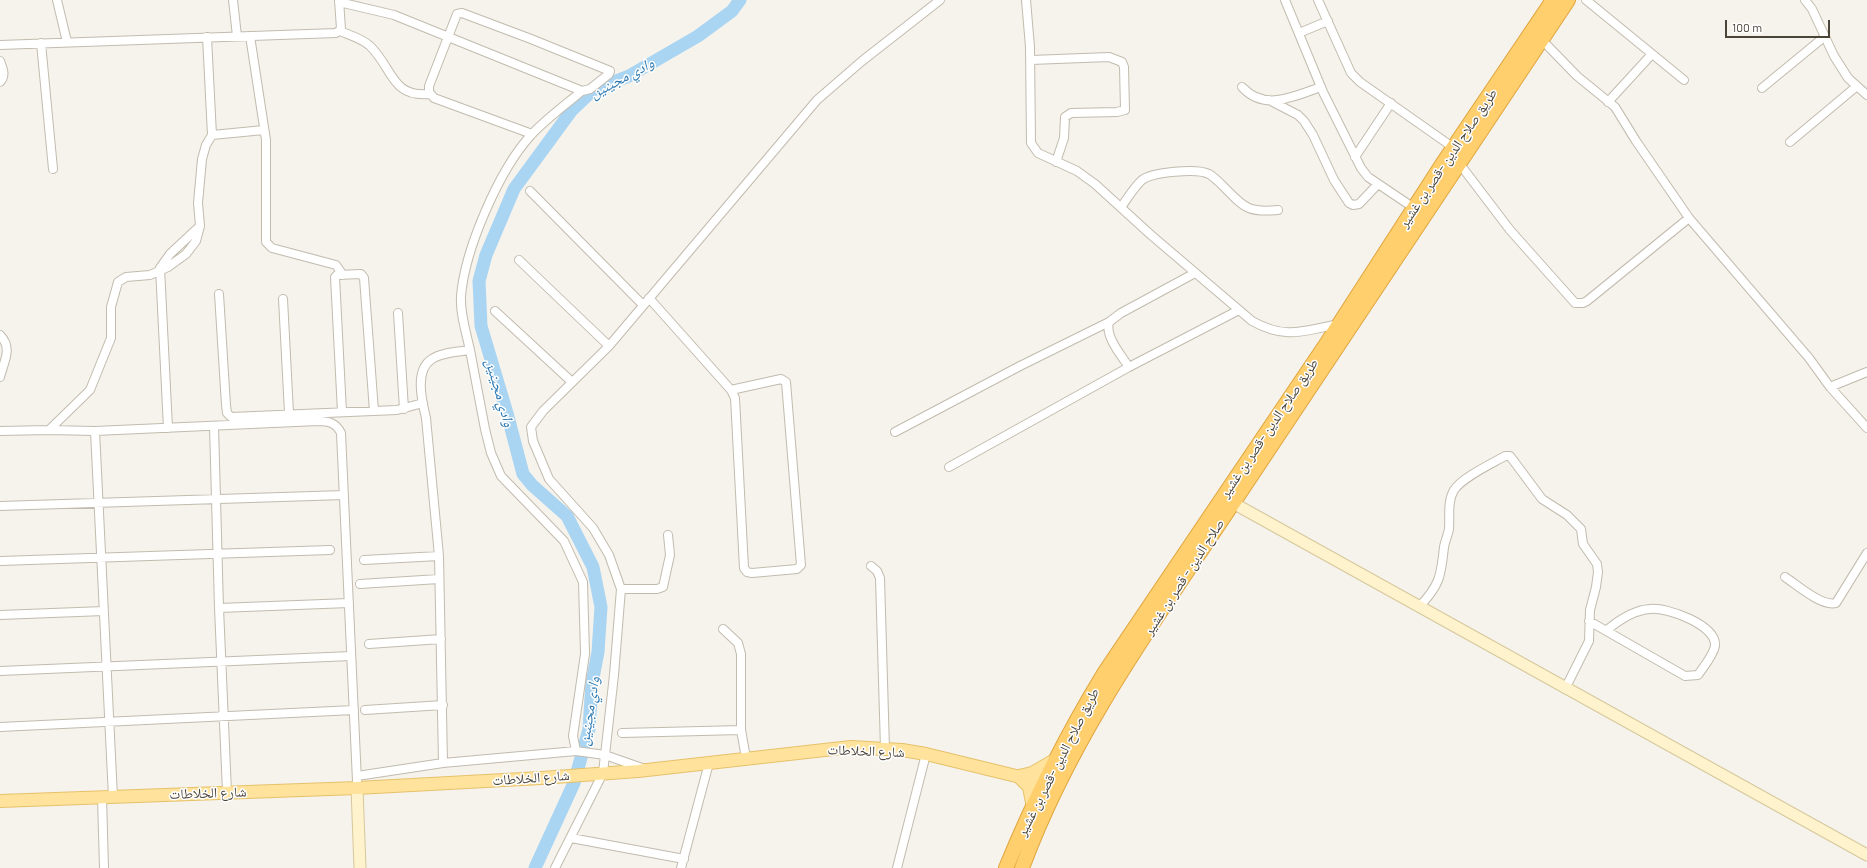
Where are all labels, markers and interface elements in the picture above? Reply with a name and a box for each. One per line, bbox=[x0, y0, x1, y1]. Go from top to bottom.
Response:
scale bar bbox=[1727, 12, 1832, 38]
text: 100 m bbox=[1732, 20, 1762, 34]
water label: وادي مجينين bbox=[587, 54, 657, 102]
street label: طريق صلاح الدين -قصر بن غشير bbox=[1395, 85, 1501, 231]
street label: طريق صلاح الدين -قصر بن غشير bbox=[1216, 355, 1322, 501]
water label: وادي مجينين bbox=[482, 357, 518, 429]
street label: صلاح الدين - قصر بن غشير bbox=[1140, 516, 1228, 638]
water label: وادي مجينين bbox=[575, 675, 603, 747]
street label: طريق صلاح الدين -قصر بن غشير bbox=[1013, 685, 1103, 839]
street label: شارع الخلاطات bbox=[827, 741, 905, 761]
street label: شارع الخلاطات bbox=[492, 767, 570, 789]
street label: شارع الخلاطات bbox=[169, 783, 247, 803]

